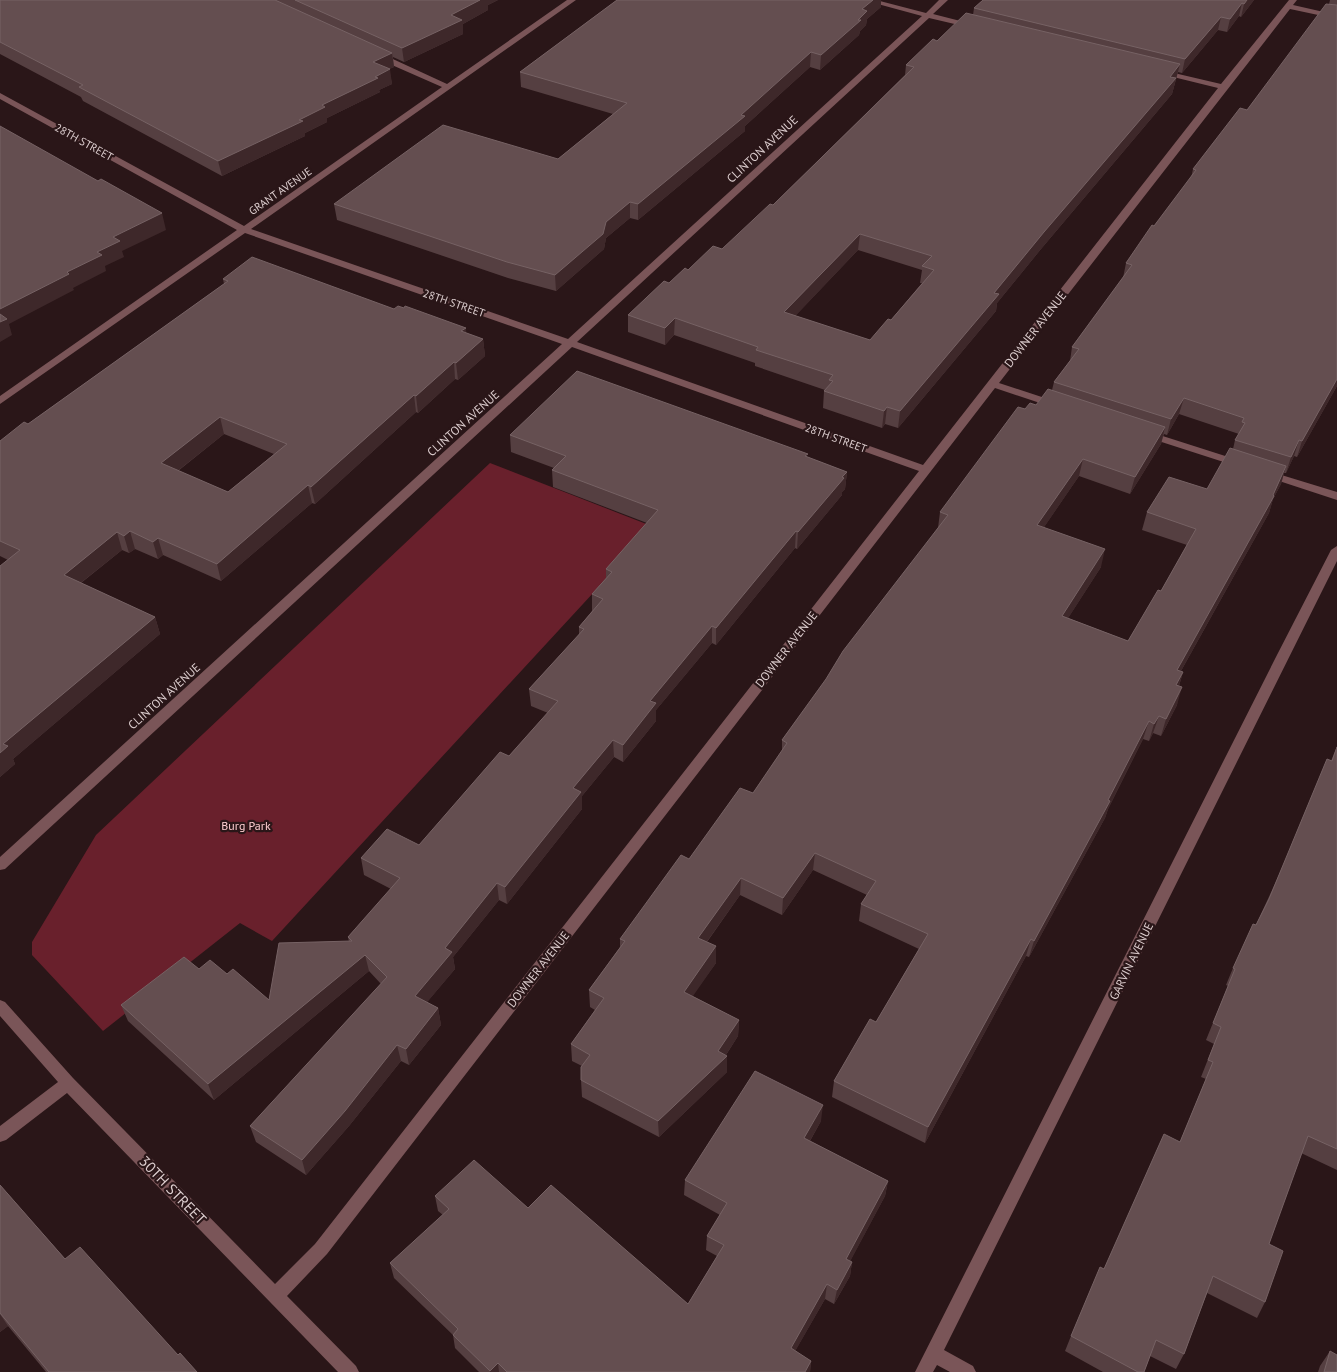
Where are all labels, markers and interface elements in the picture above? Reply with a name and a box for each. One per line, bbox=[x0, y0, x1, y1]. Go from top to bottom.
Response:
street label: CLINTON AVENUE bbox=[723, 112, 801, 186]
street label: 28TH STREET bbox=[52, 120, 116, 164]
street label: GRANT AVENUE bbox=[246, 164, 314, 218]
street label: 28TH STREET bbox=[421, 286, 487, 320]
street label: DOWNER AVENUE bbox=[1001, 288, 1069, 370]
street label: CLINTON AVENUE bbox=[424, 387, 502, 459]
street label: 28TH STREET bbox=[803, 420, 869, 456]
street label: DOWNER AVENUE bbox=[752, 608, 820, 690]
street label: CLINTON AVENUE bbox=[125, 660, 203, 732]
park label: Burg Park bbox=[221, 818, 271, 833]
street label: GARVIN AVENUE bbox=[1106, 920, 1156, 1002]
street label: DOWNER AVENUE bbox=[504, 928, 572, 1010]
street label: 30TH STREET bbox=[135, 1152, 211, 1229]

